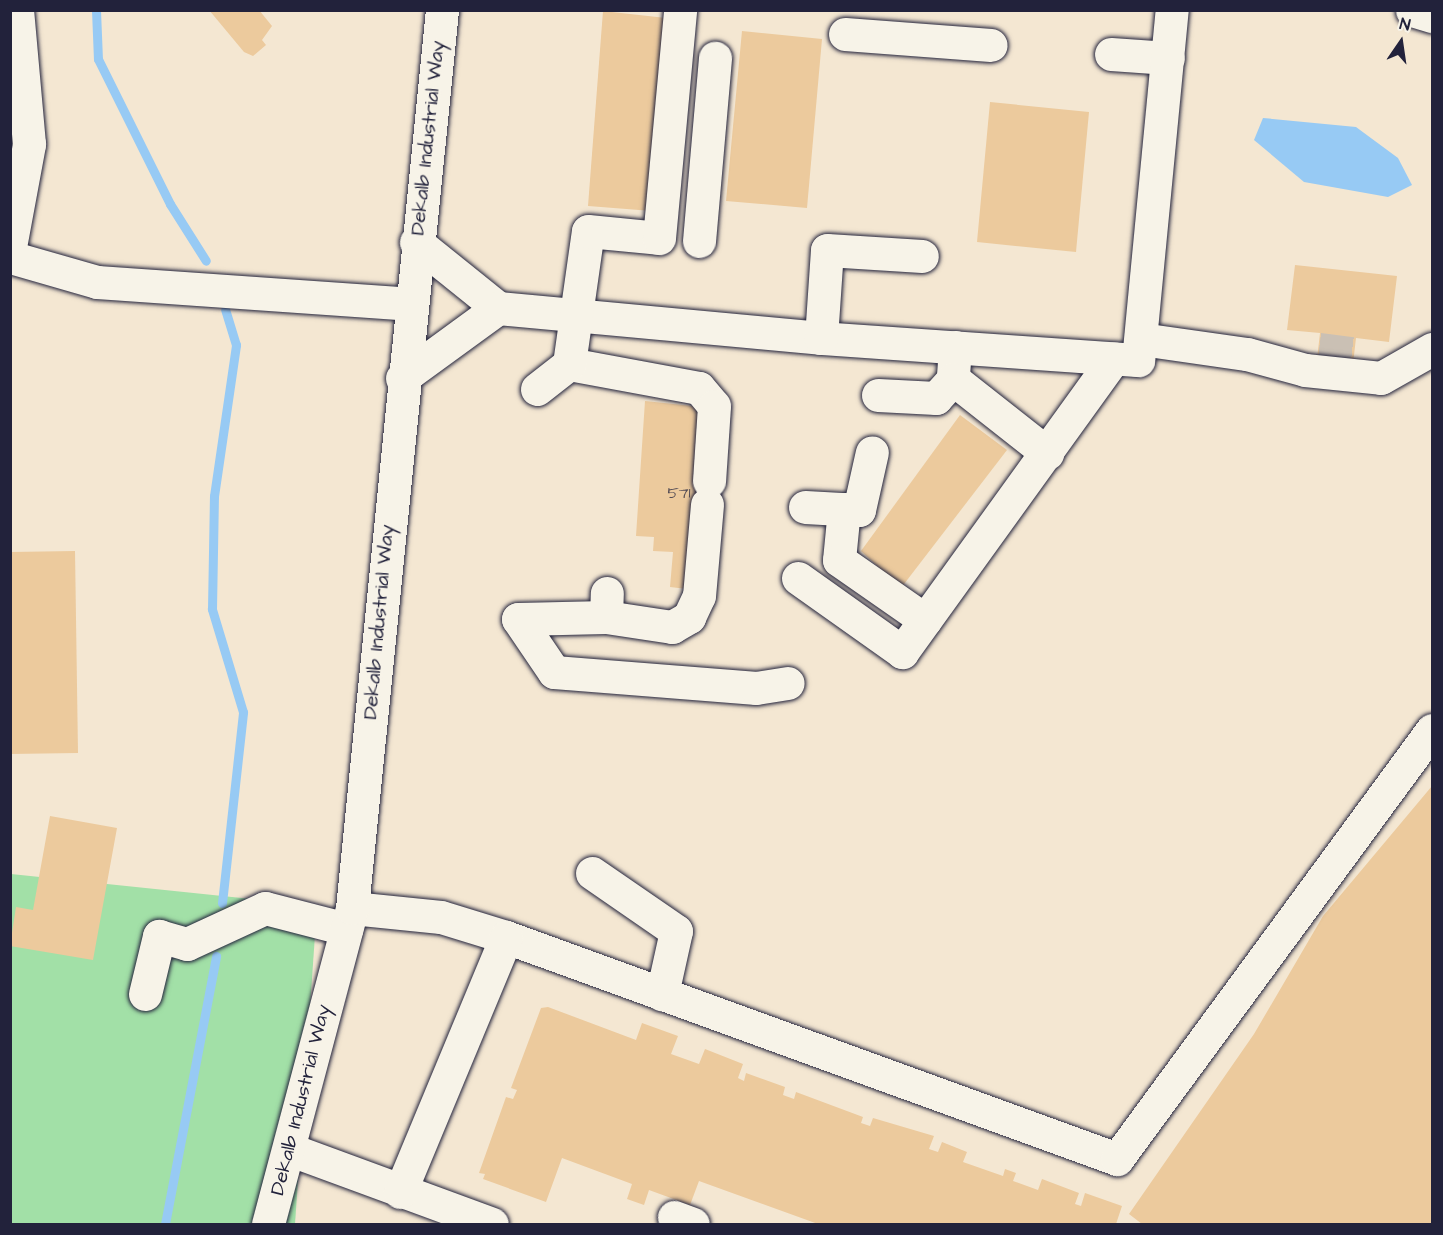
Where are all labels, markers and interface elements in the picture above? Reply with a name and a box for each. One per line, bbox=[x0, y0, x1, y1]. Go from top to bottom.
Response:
north arrow bbox=[1371, 12, 1431, 72]
text: N bbox=[1398, 13, 1412, 36]
street label: Dekalb Industrial Way bbox=[406, 40, 450, 236]
house number: 571 bbox=[667, 483, 691, 503]
street label: Dekalb Industrial Way bbox=[359, 524, 399, 720]
street label: Dekalb Industrial Way bbox=[266, 1002, 336, 1198]

